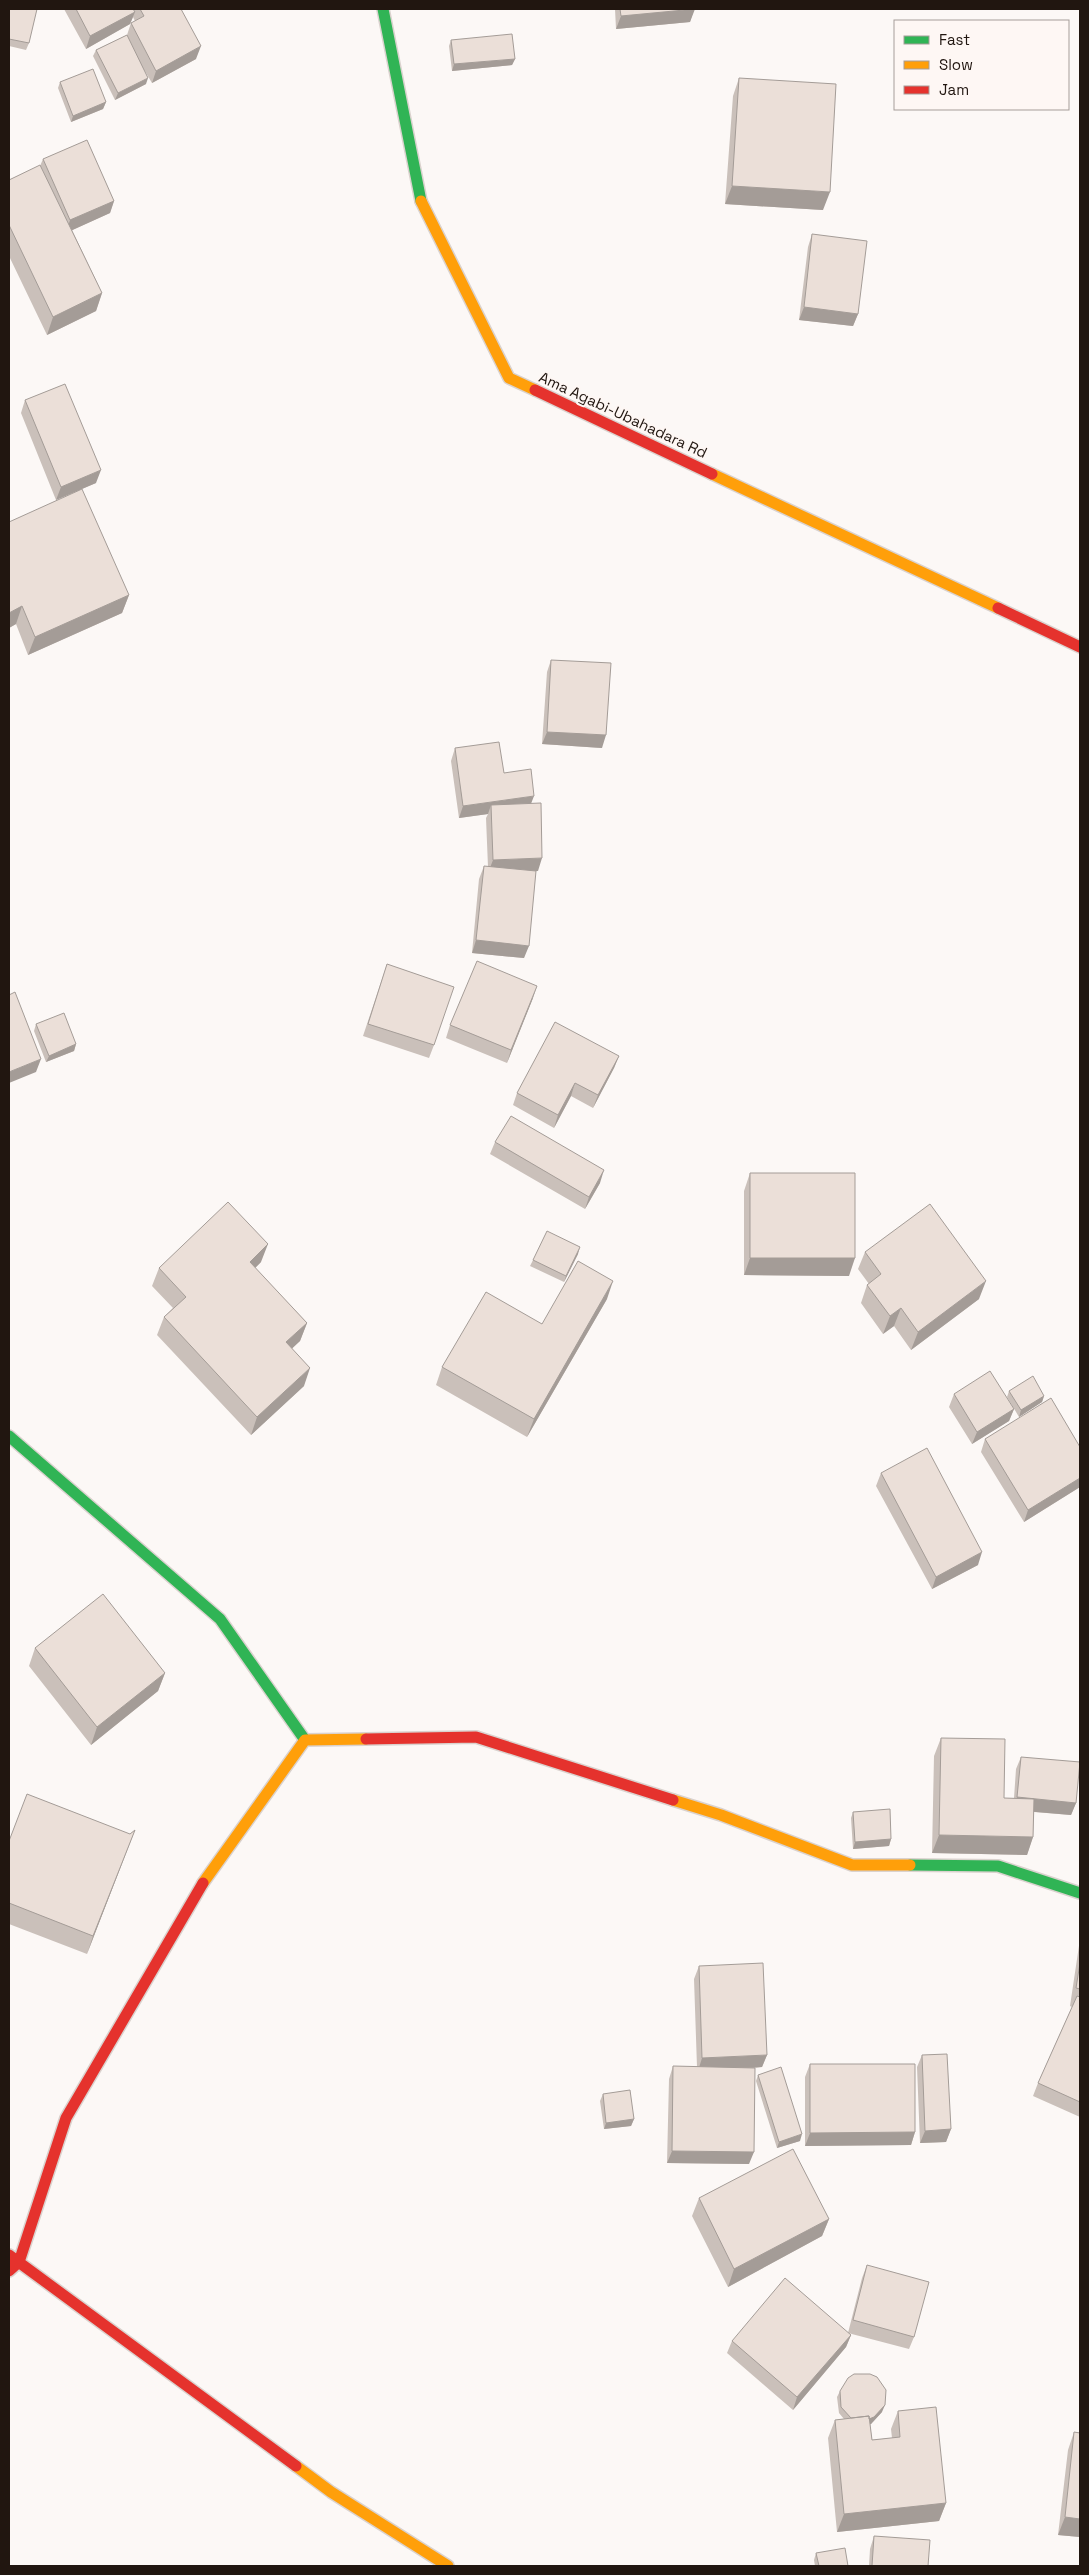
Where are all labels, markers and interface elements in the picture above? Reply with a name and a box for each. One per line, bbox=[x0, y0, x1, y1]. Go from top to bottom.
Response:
legend bbox=[894, 20, 1069, 110]
text: Fast bbox=[939, 30, 970, 49]
text: Slow bbox=[939, 55, 973, 74]
text: Jam bbox=[939, 80, 969, 99]
street label: Ama Agabi-Ubahadara Rd bbox=[536, 367, 710, 462]

